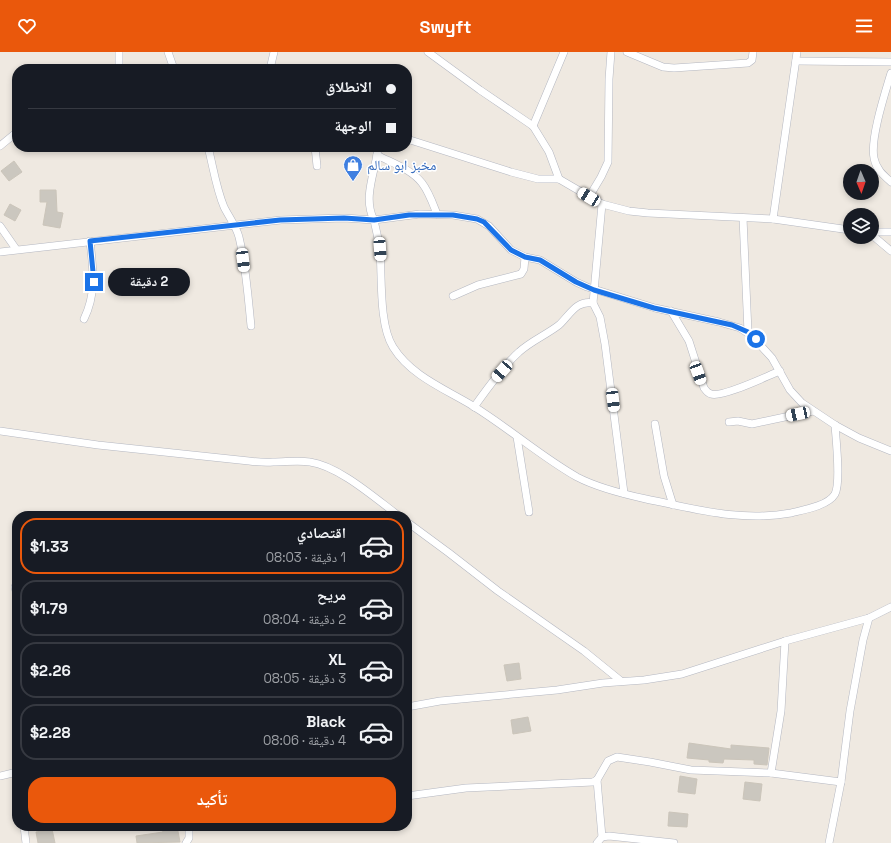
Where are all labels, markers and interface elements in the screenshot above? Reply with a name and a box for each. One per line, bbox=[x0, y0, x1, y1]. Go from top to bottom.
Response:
icon: heart bbox=[16, 15, 38, 37]
text: Swyft bbox=[420, 15, 472, 38]
icon: menu bbox=[853, 15, 875, 37]
text: الانطلاق bbox=[326, 77, 372, 96]
text: الوجهة bbox=[334, 116, 372, 135]
shop icon: مخبز ابو سالم bbox=[342, 154, 364, 182]
place label: مخبز ابو سالم bbox=[367, 156, 437, 175]
north arrow bbox=[843, 164, 879, 200]
map controls bbox=[843, 164, 879, 244]
car bbox=[576, 186, 602, 208]
button: layers bbox=[843, 208, 879, 244]
car bbox=[373, 237, 387, 261]
car bbox=[236, 247, 250, 273]
callout: 2 دقيقة bbox=[108, 268, 190, 296]
route end bbox=[85, 273, 103, 291]
text: 2 دقيقة bbox=[130, 273, 168, 290]
route start bbox=[747, 330, 765, 348]
car bbox=[490, 358, 514, 384]
car bbox=[688, 360, 708, 386]
car bbox=[606, 387, 620, 413]
car bbox=[785, 406, 811, 422]
text: اقتصادي bbox=[297, 523, 346, 542]
icon: car bbox=[358, 528, 394, 564]
text: $1.33 bbox=[30, 537, 69, 556]
text: 1 دقيقة · 08:03 bbox=[266, 549, 346, 566]
text: مريح bbox=[317, 585, 346, 604]
icon: car bbox=[358, 590, 394, 626]
text: $1.79 bbox=[30, 599, 67, 618]
text: 2 دقيقة · 08:04 bbox=[263, 611, 346, 628]
text: XL bbox=[328, 650, 346, 669]
icon: car bbox=[358, 652, 394, 688]
text: $2.26 bbox=[30, 661, 71, 680]
text: 3 دقيقة · 08:05 bbox=[263, 670, 346, 687]
text: Black bbox=[306, 712, 346, 731]
icon: car bbox=[358, 714, 394, 750]
text: $2.28 bbox=[30, 723, 70, 742]
text: 4 دقيقة · 08:06 bbox=[263, 732, 346, 749]
button: تأكيد bbox=[28, 777, 396, 823]

